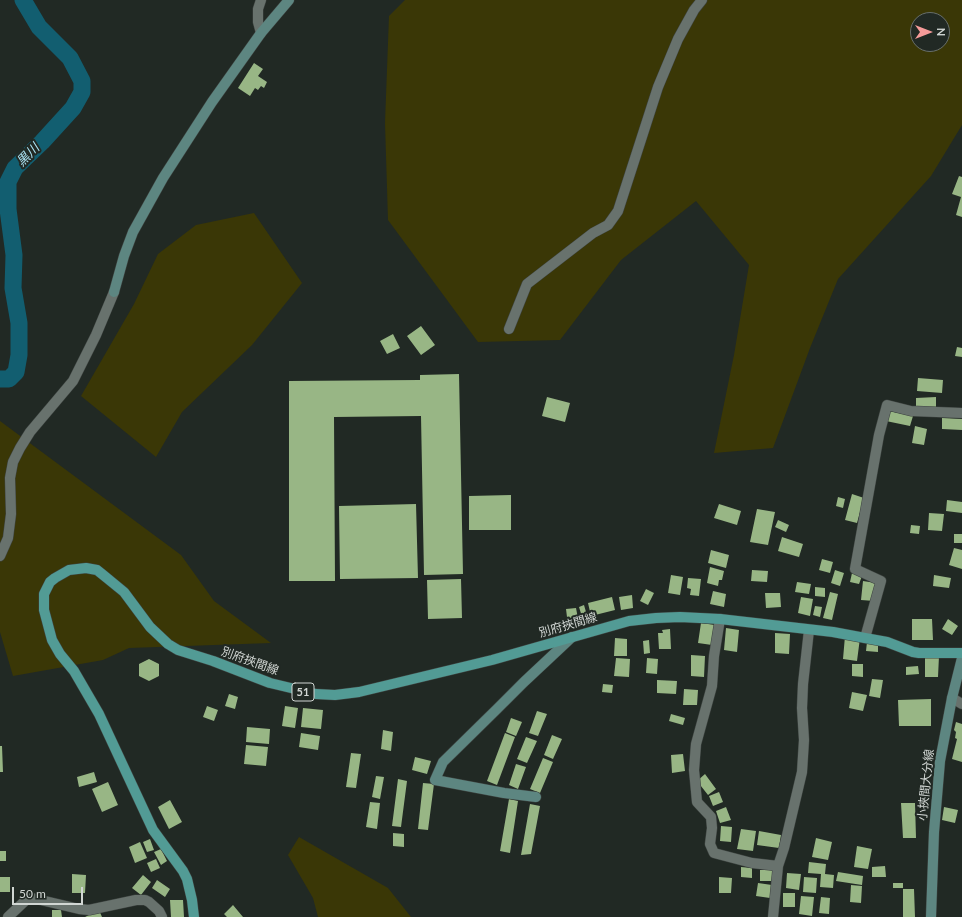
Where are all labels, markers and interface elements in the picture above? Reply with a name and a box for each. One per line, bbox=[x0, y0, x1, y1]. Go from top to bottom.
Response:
north arrow bbox=[910, 12, 950, 52]
text: N bbox=[935, 28, 948, 36]
water label: 黒川 bbox=[13, 140, 43, 170]
street label: 別府挾間線 bbox=[537, 610, 599, 640]
street label: 別府挾間線 bbox=[219, 644, 281, 678]
road number: 51 bbox=[292, 683, 314, 701]
street label: 小挾間大分線 bbox=[915, 748, 937, 822]
scale bar bbox=[14, 879, 85, 905]
text: 50 m bbox=[19, 886, 46, 901]

